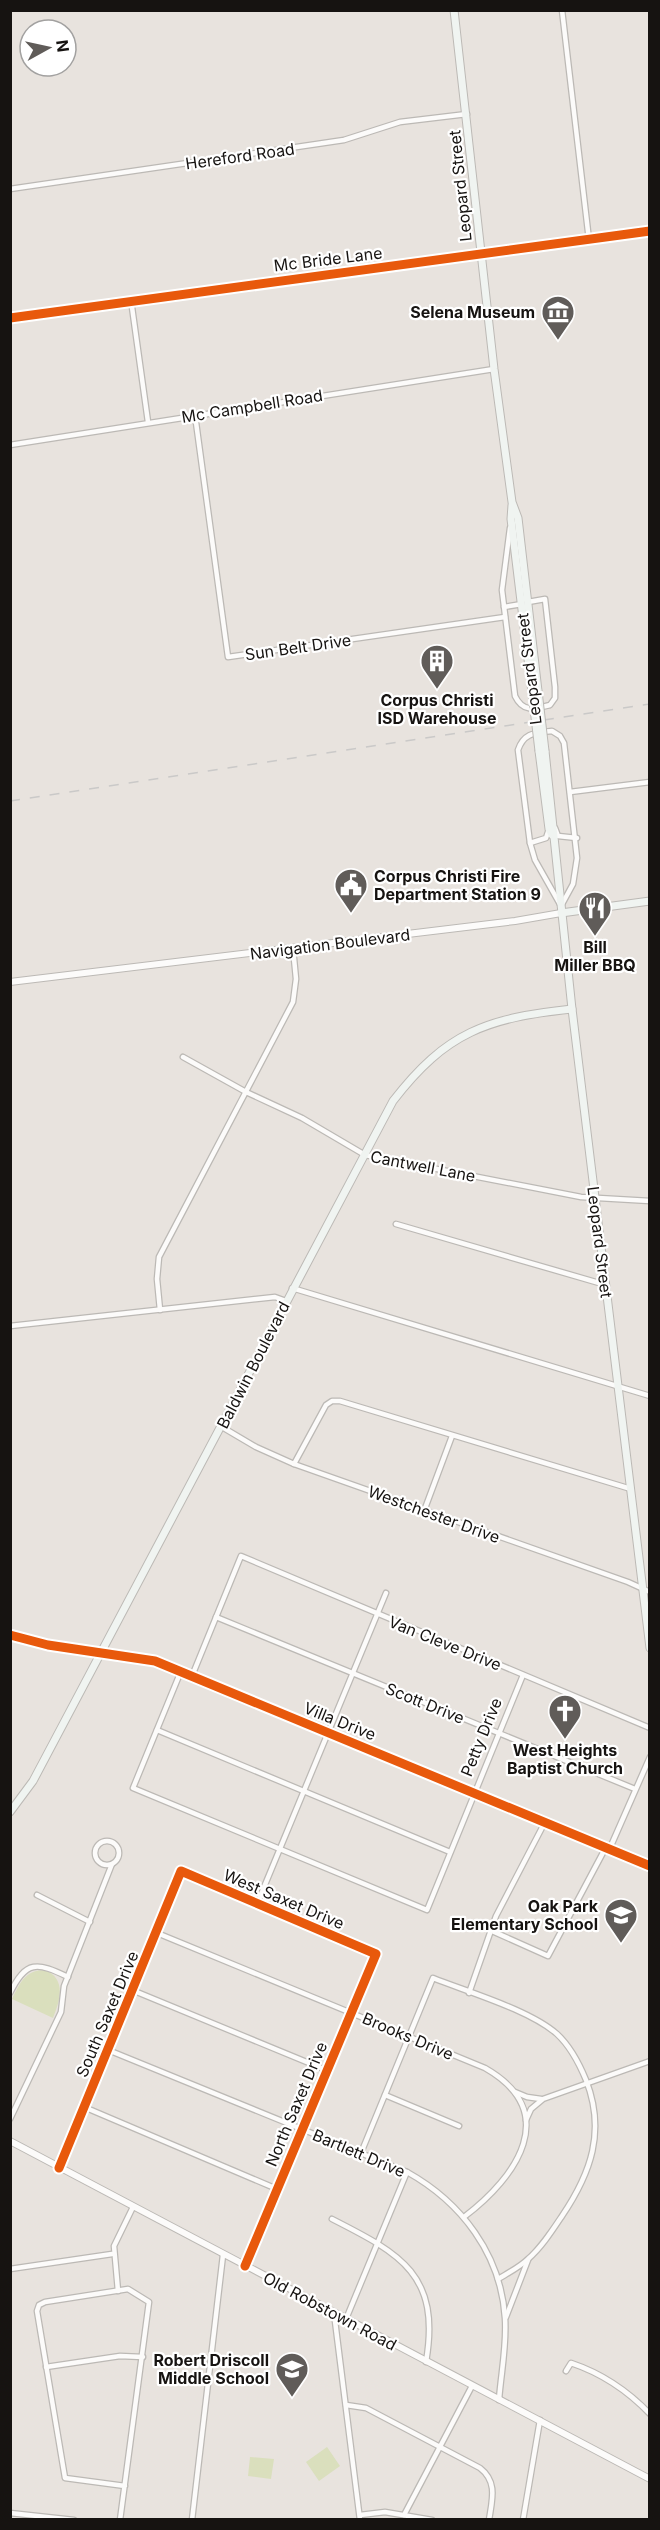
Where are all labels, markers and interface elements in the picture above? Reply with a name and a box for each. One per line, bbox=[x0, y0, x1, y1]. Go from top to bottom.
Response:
north arrow bbox=[18, 18, 78, 78]
text: N bbox=[52, 38, 74, 53]
street label: Leopard Street bbox=[444, 129, 476, 243]
street label: Hereford Road bbox=[184, 138, 296, 174]
street label: Mc Bride Lane bbox=[273, 242, 383, 276]
museum icon: Selena Museum bbox=[540, 294, 576, 341]
place label: Selena Museum bbox=[410, 302, 535, 322]
street label: Mc Campbell Road bbox=[180, 385, 324, 427]
street label: Leopard Street bbox=[512, 612, 546, 726]
street label: Sun Belt Drive bbox=[244, 630, 352, 664]
building icon: Corpus Christi ISD Warehouse bbox=[419, 643, 455, 690]
place label: Corpus Christi ISD Warehouse bbox=[377, 690, 497, 728]
place label: Corpus Christi Fire Department Station 9 bbox=[374, 866, 541, 904]
public building icon: Corpus Christi Fire Department Station 9 bbox=[333, 867, 369, 914]
restaurant icon: Bill Miller BBQ bbox=[577, 890, 613, 937]
street label: Navigation Boulevard bbox=[249, 924, 411, 964]
place label: Bill Miller BBQ bbox=[554, 937, 636, 975]
street label: Cantwell Lane bbox=[369, 1146, 477, 1186]
street label: Leopard Street bbox=[583, 1185, 617, 1299]
street label: Baldwin Boulevard bbox=[212, 1298, 294, 1432]
street label: Westchester Drive bbox=[365, 1481, 503, 1547]
street label: Van Cleve Drive bbox=[386, 1611, 504, 1675]
street label: Scott Drive bbox=[383, 1678, 467, 1728]
church icon: West Heights Baptist Church bbox=[547, 1693, 583, 1740]
street label: Petty Drive bbox=[456, 1695, 506, 1779]
street label: Villa Drive bbox=[301, 1698, 379, 1744]
place label: West Heights Baptist Church bbox=[507, 1740, 623, 1778]
street label: West Saxet Drive bbox=[221, 1865, 347, 1933]
place label: Oak Park Elementary School bbox=[451, 1896, 599, 1934]
school or university icon: Oak Park Elementary School bbox=[603, 1897, 639, 1944]
street label: South Saxet Drive bbox=[71, 1948, 143, 2080]
street label: Brooks Drive bbox=[360, 2008, 456, 2064]
street label: North Saxet Drive bbox=[261, 2039, 331, 2169]
street label: Bartlett Drive bbox=[310, 2125, 408, 2181]
street label: Old Robstown Road bbox=[260, 2267, 400, 2355]
place label: Robert Driscoll Middle School bbox=[153, 2350, 269, 2388]
school or university icon: Robert Driscoll Middle School bbox=[274, 2351, 310, 2398]

